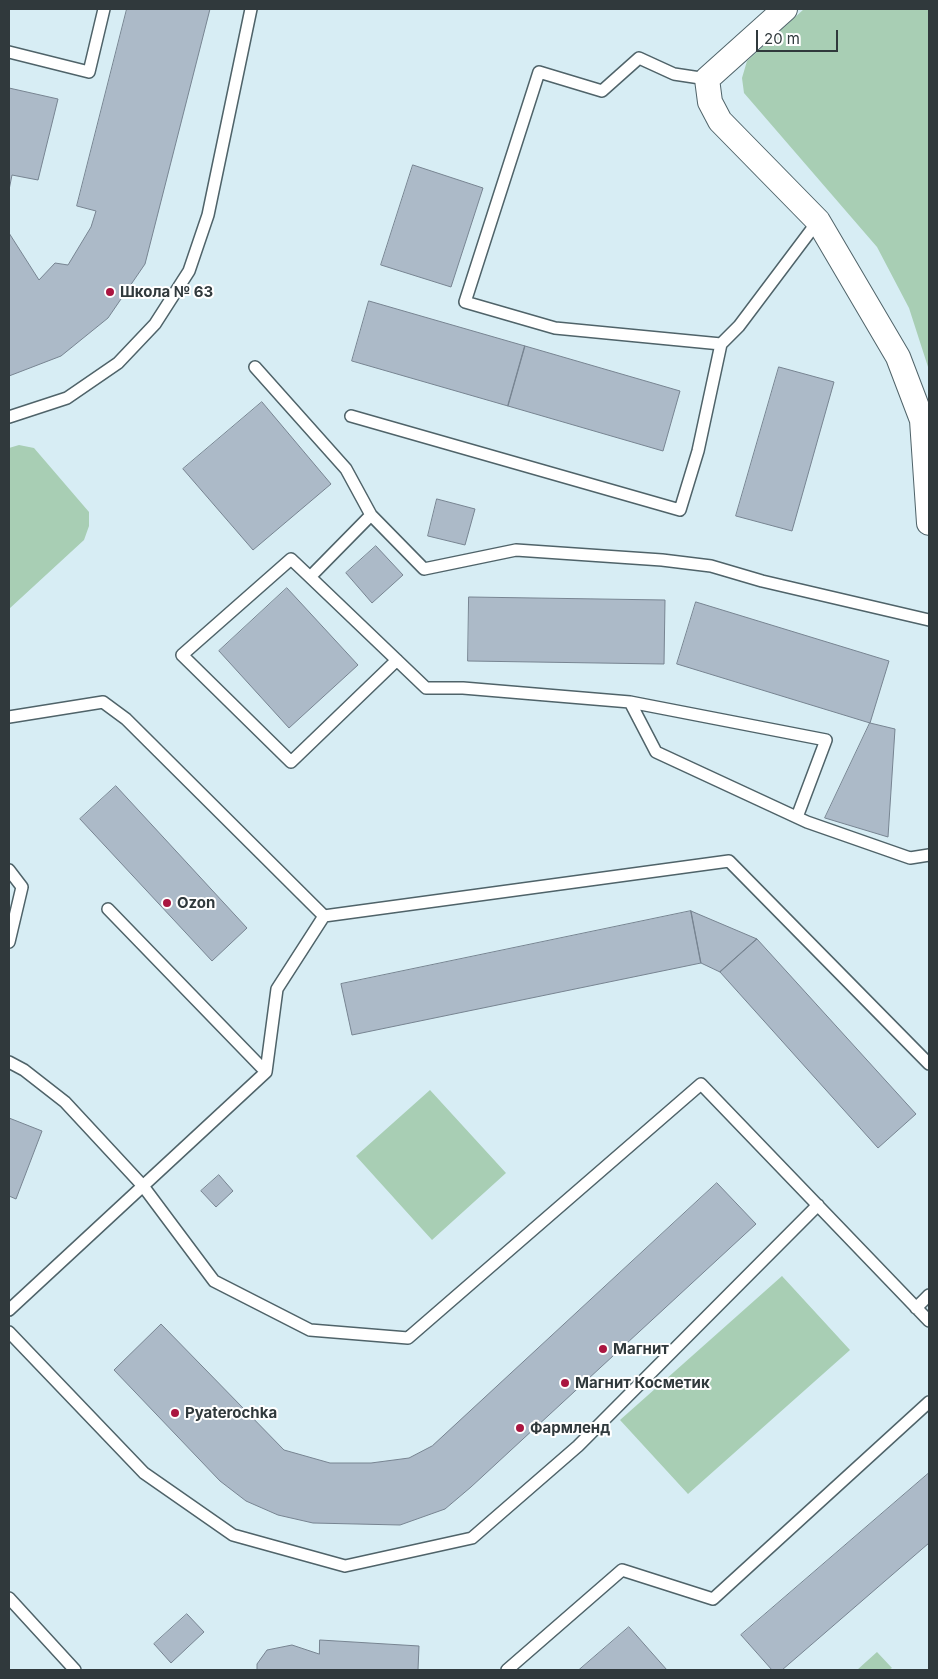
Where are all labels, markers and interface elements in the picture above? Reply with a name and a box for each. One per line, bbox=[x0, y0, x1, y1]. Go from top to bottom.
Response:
scale bar bbox=[758, 20, 840, 52]
text: 20 m bbox=[764, 29, 800, 48]
place label: Школа № 63 bbox=[120, 283, 213, 301]
marker: Школа № 63 bbox=[104, 286, 116, 298]
place label: Ozon bbox=[177, 894, 215, 912]
marker: Ozon bbox=[161, 897, 173, 909]
place label: Магнит bbox=[613, 1340, 669, 1358]
marker: Магнит bbox=[597, 1343, 609, 1355]
place label: Магнит Косметик bbox=[575, 1374, 710, 1392]
marker: Магнит Косметик bbox=[559, 1377, 571, 1389]
place label: Pyaterochka bbox=[185, 1404, 277, 1422]
marker: Pyaterochka bbox=[169, 1407, 181, 1419]
place label: Фармленд bbox=[530, 1419, 610, 1437]
marker: Фармленд bbox=[514, 1422, 526, 1434]

